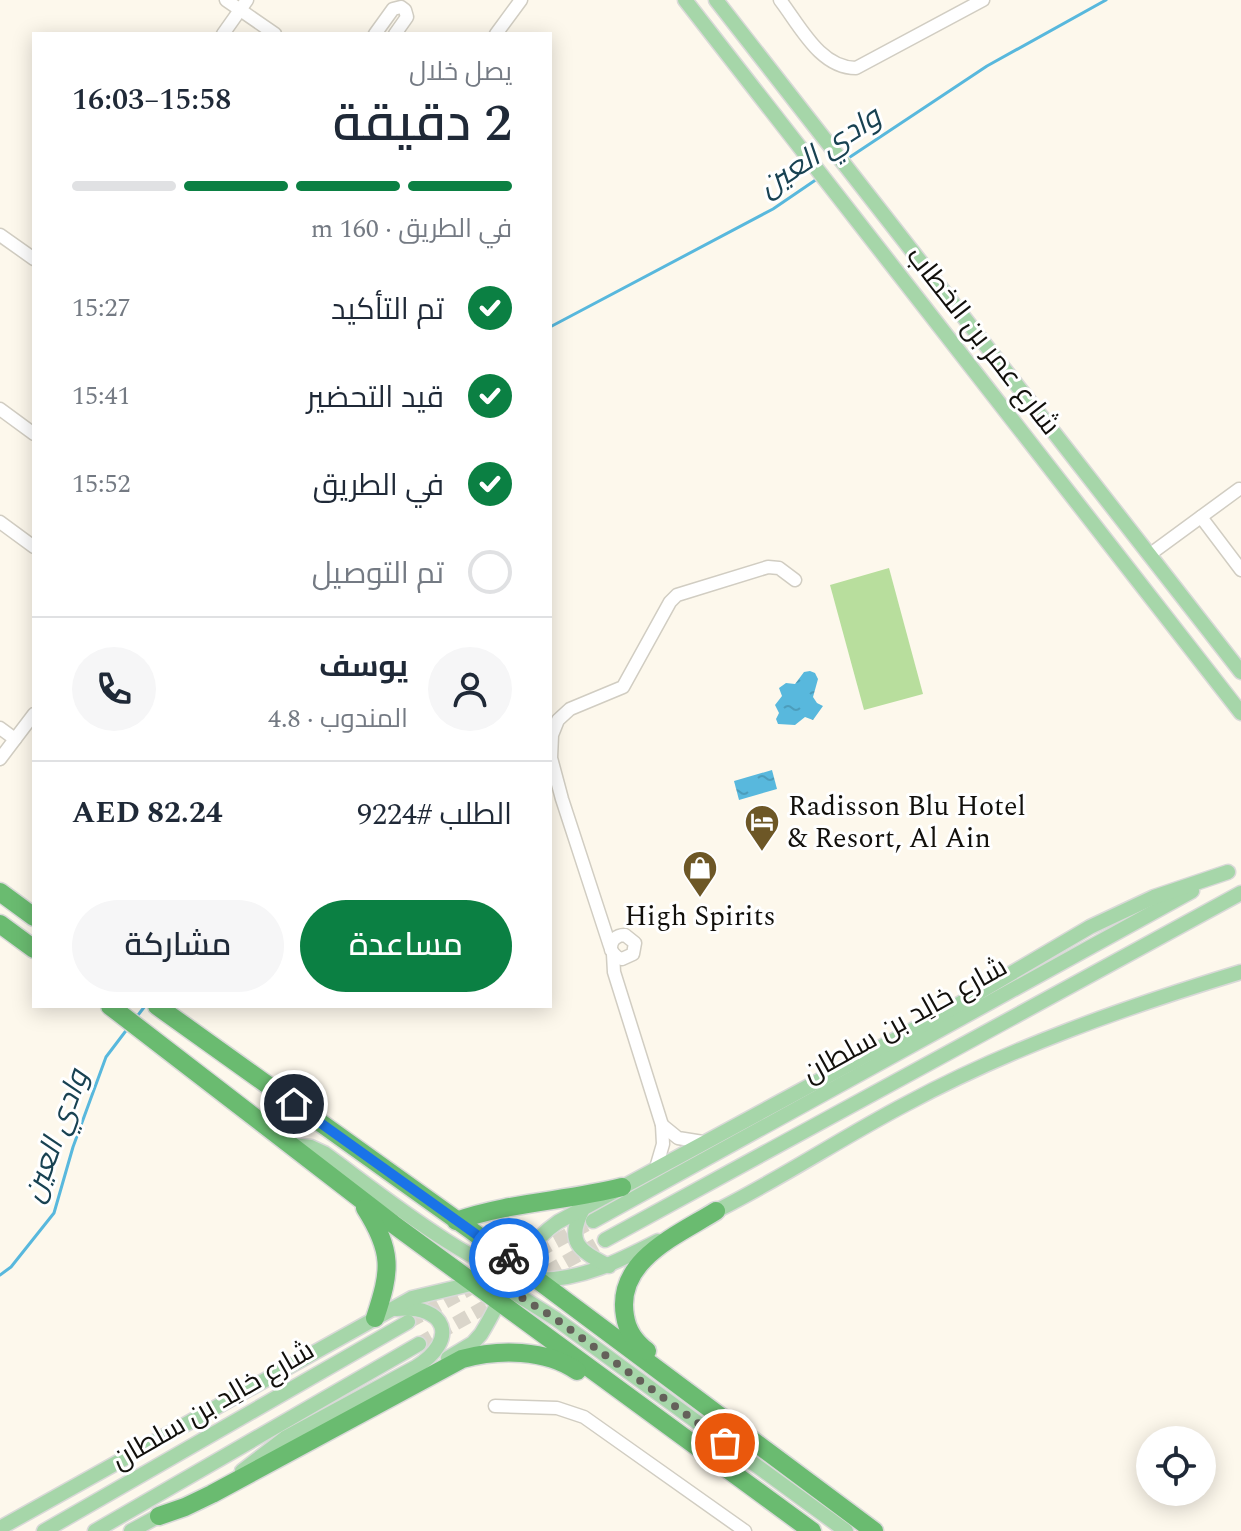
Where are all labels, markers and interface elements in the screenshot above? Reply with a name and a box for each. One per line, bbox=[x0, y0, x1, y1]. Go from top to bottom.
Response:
text: يصل خلال bbox=[409, 52, 512, 92]
text: 15:58–16:03 bbox=[72, 77, 231, 123]
text: 2 دقيقة bbox=[333, 85, 512, 164]
water label: وادي العين bbox=[750, 94, 892, 209]
text: في الطريق · 160 m bbox=[311, 209, 512, 249]
street label: شارع عمر بن الخطاب bbox=[895, 237, 1071, 445]
icon: check bbox=[468, 286, 512, 330]
text: تم التأكيد bbox=[331, 287, 444, 333]
text: 15:27 bbox=[72, 288, 131, 328]
icon: check bbox=[468, 374, 512, 418]
text: قيد التحضير bbox=[307, 375, 444, 421]
text: 15:41 bbox=[72, 376, 131, 416]
icon: check bbox=[468, 462, 512, 506]
text: في الطريق bbox=[313, 463, 444, 509]
text: 15:52 bbox=[72, 464, 131, 504]
text: تم التوصيل bbox=[312, 551, 444, 597]
text: يوسف bbox=[319, 644, 408, 690]
button: phone bbox=[72, 647, 156, 731]
button: person bbox=[428, 647, 512, 731]
text: المندوب · 4.8 bbox=[268, 699, 408, 739]
place label: Radisson Blu Hotel & Resort, Al Ain bbox=[788, 785, 1026, 860]
text: AED 82.24 bbox=[72, 790, 223, 836]
text: الطلب #9224 bbox=[357, 792, 512, 838]
hotel icon: Radisson Blu Hotel & Resort, Al Ain bbox=[743, 803, 781, 853]
shop icon: High Spirits bbox=[681, 849, 719, 899]
place label: High Spirits bbox=[624, 895, 776, 938]
button: مشاركة bbox=[72, 900, 284, 992]
button: مساعدة bbox=[300, 900, 512, 992]
street label: شارع خالِد بن سلطان bbox=[795, 946, 1015, 1094]
water label: وادي العين bbox=[11, 1062, 102, 1209]
pin bbox=[260, 1070, 328, 1138]
icon: home bbox=[272, 1082, 316, 1126]
courier bbox=[469, 1218, 549, 1298]
icon: bike bbox=[487, 1236, 531, 1280]
street label: شارع خالِد بن سلطان bbox=[103, 1329, 323, 1481]
pin bbox=[691, 1409, 759, 1477]
icon: bag bbox=[703, 1421, 747, 1465]
map controls bbox=[1136, 1426, 1216, 1506]
button: locate bbox=[1136, 1426, 1216, 1506]

